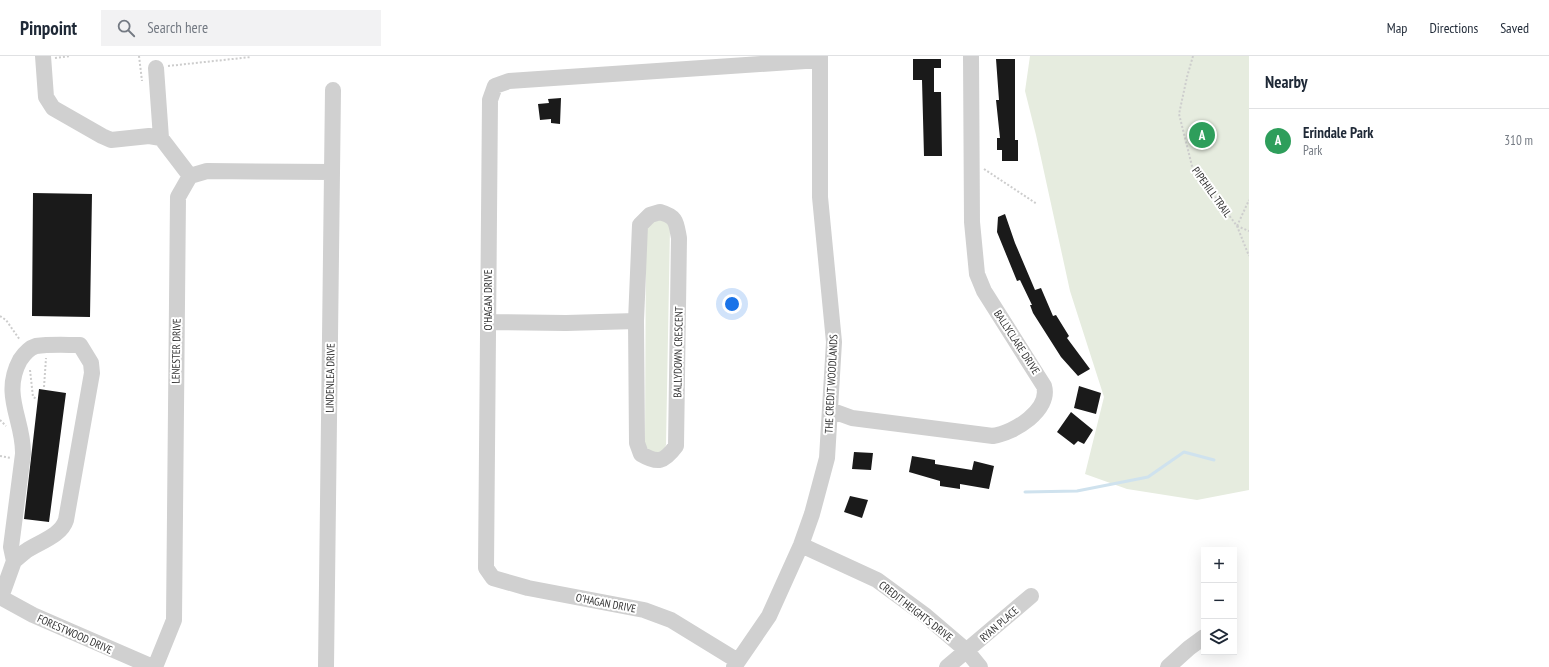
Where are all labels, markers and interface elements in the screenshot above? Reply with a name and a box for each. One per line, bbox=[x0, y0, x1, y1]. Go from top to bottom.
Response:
search box bbox=[101, 10, 381, 46]
text: Pinpoint bbox=[20, 16, 77, 40]
icon: search bbox=[115, 17, 137, 39]
text: Search here bbox=[147, 18, 208, 37]
text: Map bbox=[1387, 19, 1407, 37]
text: Directions bbox=[1429, 19, 1478, 37]
text: Saved bbox=[1500, 19, 1529, 37]
text: Nearby bbox=[1265, 71, 1308, 93]
pin: A bbox=[1189, 120, 1215, 150]
text: Erindale Park bbox=[1303, 123, 1374, 142]
text: A bbox=[1275, 132, 1281, 149]
text: 310 m bbox=[1504, 132, 1533, 149]
text: Park bbox=[1303, 142, 1322, 159]
street label: PIPEHILL TRAIL bbox=[1189, 164, 1235, 220]
street label: O'HAGAN DRIVE bbox=[481, 269, 495, 330]
your location bbox=[722, 294, 742, 314]
street label: BALLYDOWN CRESCENT bbox=[670, 306, 686, 398]
street label: BALLYCLARE DRIVE bbox=[991, 307, 1043, 377]
street label: LENESTER DRIVE bbox=[168, 318, 184, 384]
street label: THE CREDIT WOODLANDS bbox=[821, 334, 841, 434]
street label: LINDENLEA DRIVE bbox=[322, 343, 338, 413]
map controls bbox=[1201, 547, 1237, 655]
button: + bbox=[1201, 547, 1237, 583]
street label: CREDIT HEIGHTS DRIVE bbox=[876, 578, 956, 644]
button: − bbox=[1201, 583, 1237, 619]
street label: O'HAGAN DRIVE bbox=[575, 590, 637, 616]
street label: RYAN PLACE bbox=[977, 603, 1022, 645]
street label: FORESTWOOD DRIVE bbox=[35, 611, 115, 657]
button: layers bbox=[1201, 619, 1237, 655]

